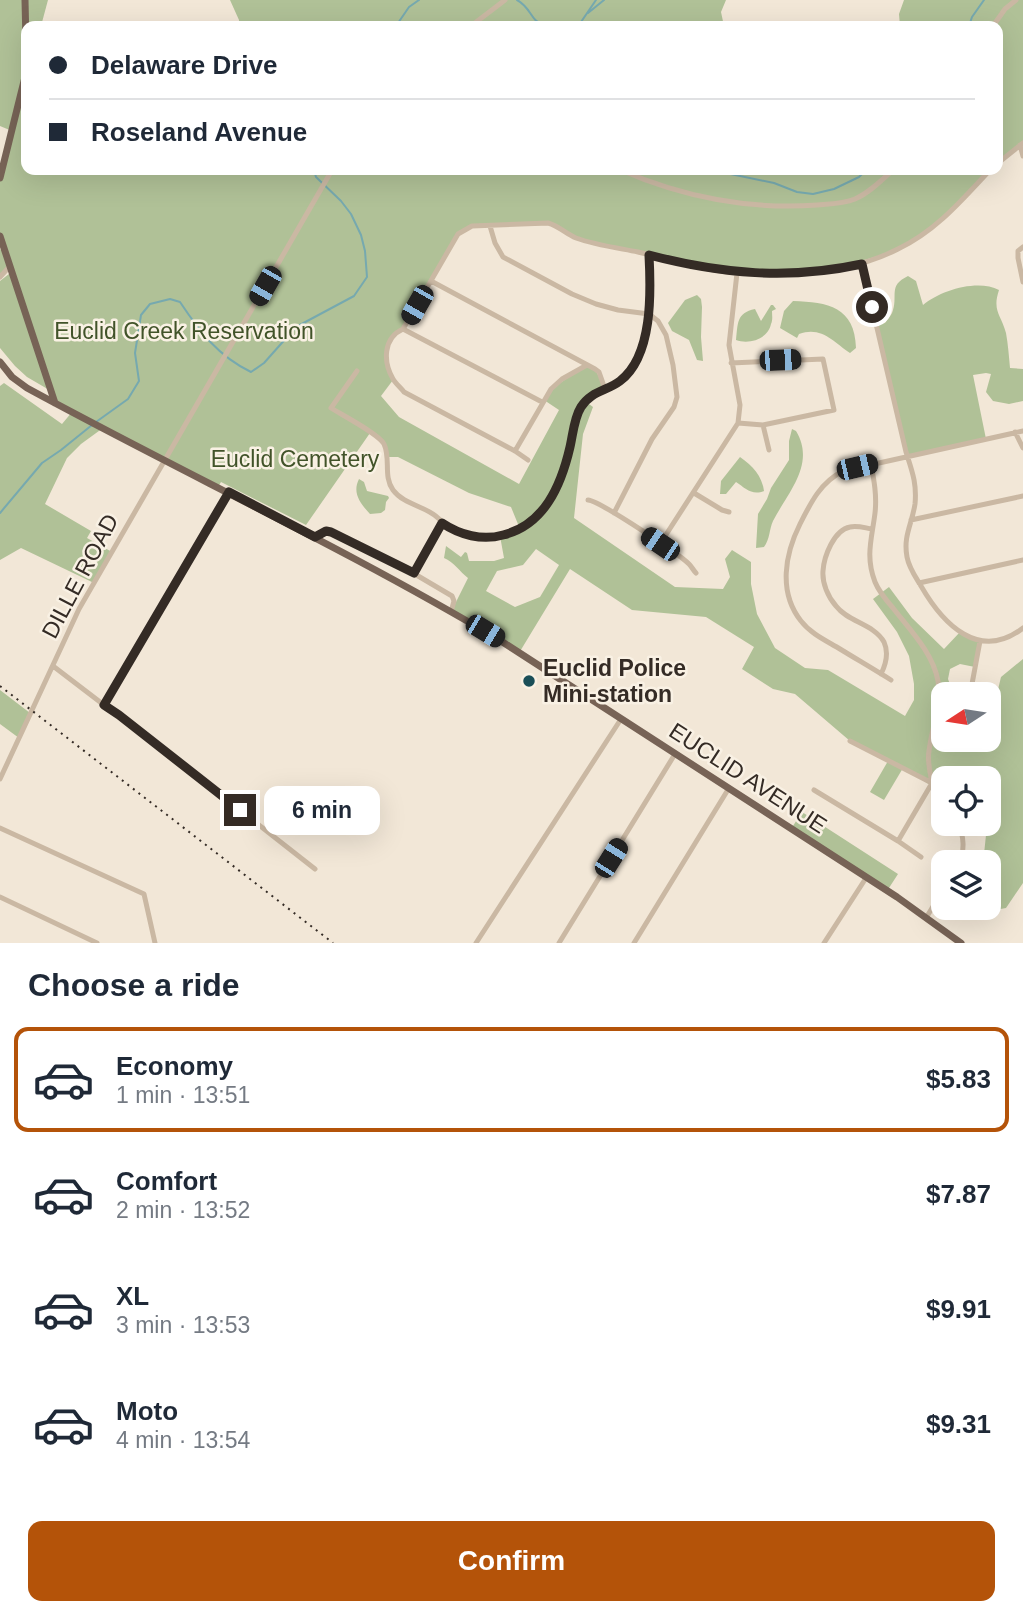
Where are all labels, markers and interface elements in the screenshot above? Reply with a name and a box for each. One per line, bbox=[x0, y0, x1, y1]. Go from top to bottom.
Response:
text: Delaware Drive bbox=[91, 50, 277, 80]
text: Roseland Avenue bbox=[91, 117, 307, 147]
car bbox=[246, 263, 285, 309]
car bbox=[398, 282, 437, 328]
route start bbox=[856, 291, 888, 323]
park label: Euclid Creek Reservation bbox=[54, 318, 314, 344]
car bbox=[759, 349, 802, 371]
park label: Euclid Cemetery bbox=[211, 446, 380, 472]
car bbox=[835, 452, 880, 482]
street label: DILLE ROAD bbox=[36, 510, 124, 642]
car bbox=[637, 524, 684, 564]
car bbox=[462, 611, 509, 651]
place label: Euclid Police Mini-station bbox=[543, 655, 686, 707]
marker: Euclid Police Mini-station bbox=[521, 673, 537, 689]
north arrow bbox=[931, 682, 1001, 752]
map controls bbox=[931, 682, 1001, 920]
street label: EUCLID AVENUE bbox=[664, 717, 832, 839]
button: locate bbox=[931, 766, 1001, 836]
callout: 6 min bbox=[264, 786, 380, 834]
route end bbox=[224, 794, 256, 826]
text: 6 min bbox=[292, 797, 352, 823]
car bbox=[591, 835, 632, 881]
button: layers bbox=[931, 850, 1001, 920]
text: Choose a ride bbox=[28, 967, 240, 1003]
icon: car bbox=[32, 1048, 95, 1111]
text: Economy bbox=[116, 1051, 233, 1081]
text: $5.83 bbox=[926, 1064, 991, 1094]
text: 1 min · 13:51 bbox=[116, 1082, 250, 1108]
icon: car bbox=[32, 1163, 95, 1226]
text: Comfort bbox=[116, 1166, 217, 1196]
text: $7.87 bbox=[926, 1179, 991, 1209]
text: 2 min · 13:52 bbox=[116, 1197, 250, 1223]
icon: car bbox=[32, 1278, 95, 1341]
text: XL bbox=[116, 1281, 149, 1311]
text: $9.91 bbox=[926, 1294, 991, 1324]
text: 3 min · 13:53 bbox=[116, 1312, 250, 1338]
icon: car bbox=[32, 1393, 95, 1456]
text: Moto bbox=[116, 1396, 178, 1426]
text: $9.31 bbox=[926, 1409, 991, 1439]
text: 4 min · 13:54 bbox=[116, 1427, 250, 1453]
button: Confirm bbox=[28, 1521, 995, 1601]

